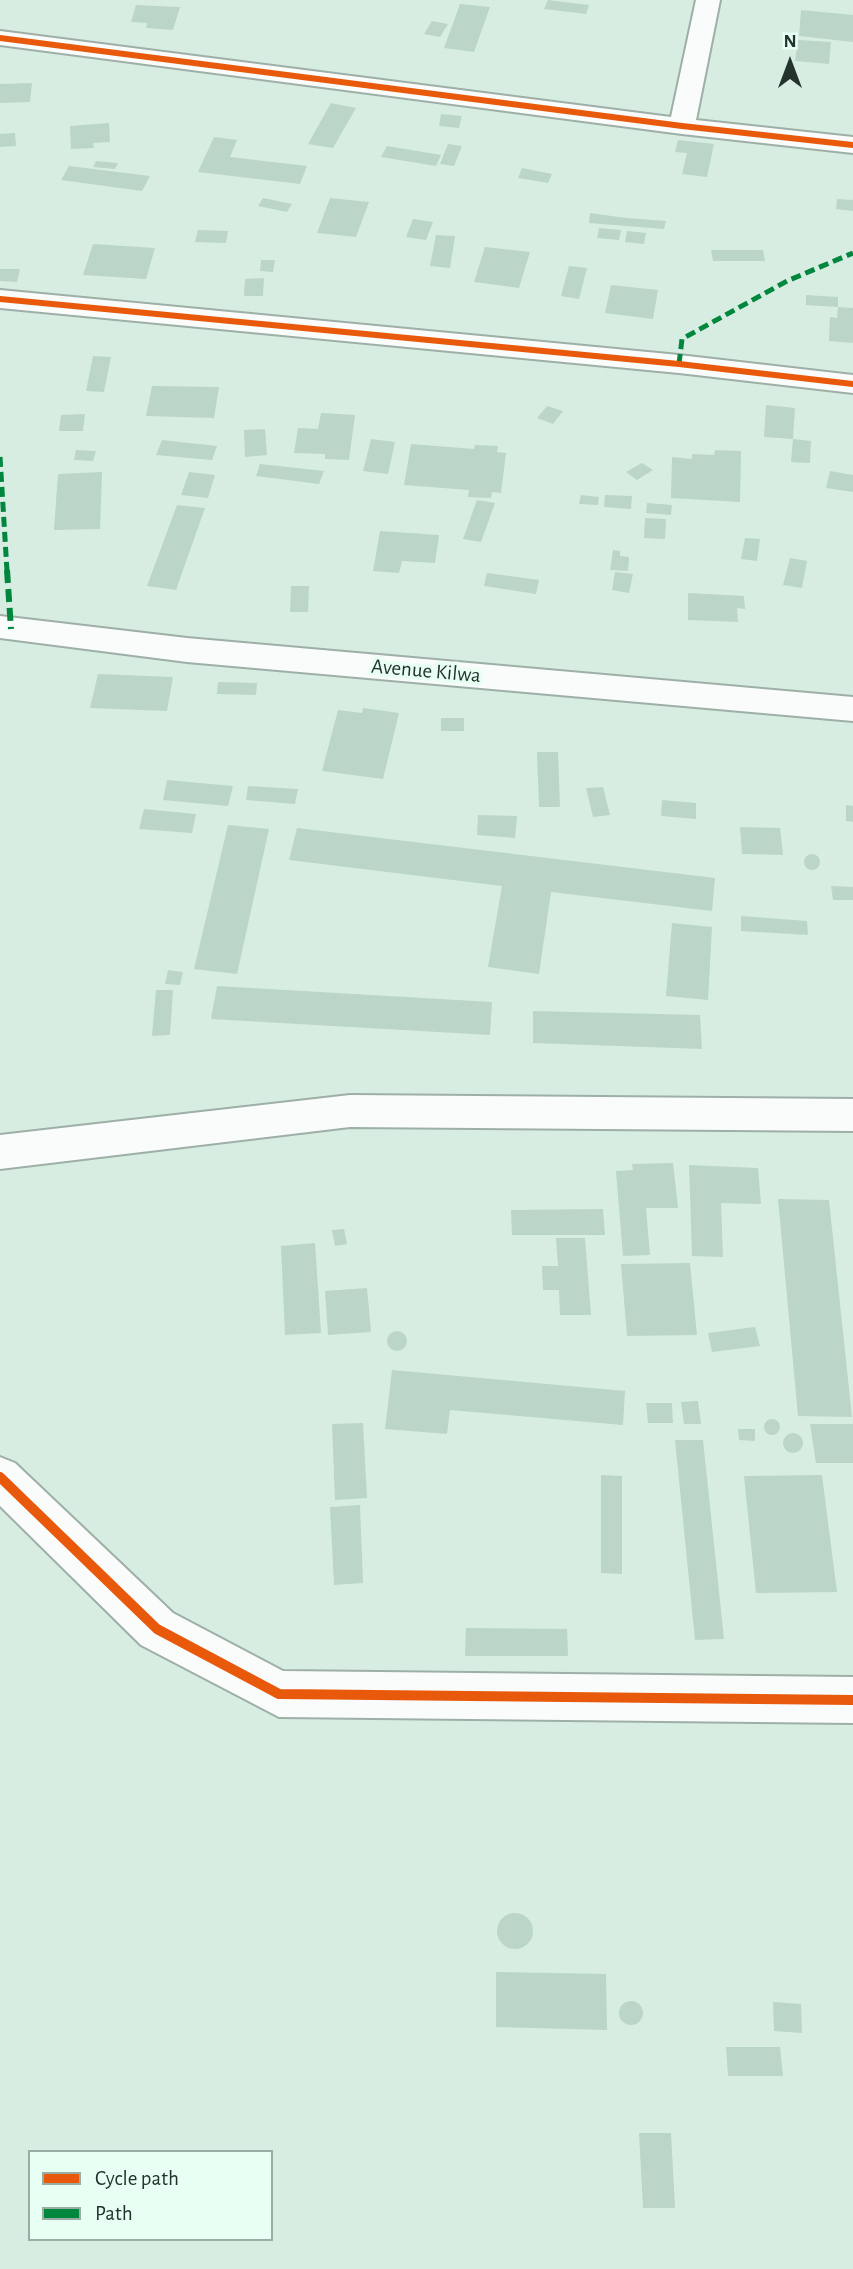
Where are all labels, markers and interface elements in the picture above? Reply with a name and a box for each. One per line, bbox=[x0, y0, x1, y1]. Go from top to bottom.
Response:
north arrow bbox=[755, 28, 825, 98]
text: N bbox=[783, 32, 797, 51]
street label: Avenue Kilwa bbox=[370, 654, 482, 688]
legend bbox=[28, 2150, 273, 2241]
text: Cycle path bbox=[95, 2168, 179, 2189]
text: Path bbox=[95, 2203, 133, 2224]

